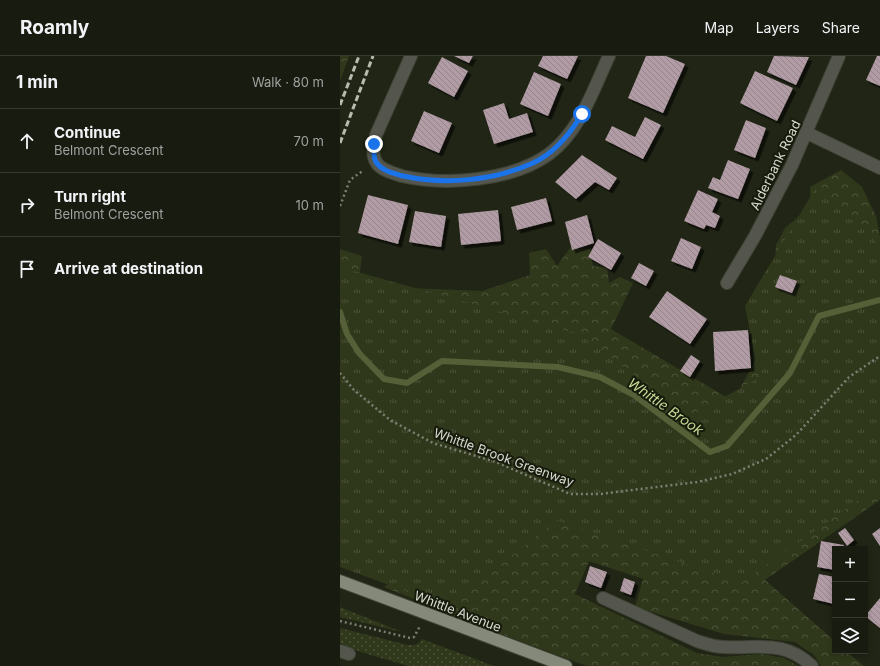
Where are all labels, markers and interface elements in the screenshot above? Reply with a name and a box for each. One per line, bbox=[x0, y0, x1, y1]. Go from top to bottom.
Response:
text: Roamly bbox=[20, 16, 89, 39]
text: Map bbox=[705, 19, 734, 36]
text: Layers bbox=[756, 19, 800, 36]
text: Share bbox=[822, 19, 860, 36]
text: 1 min bbox=[16, 72, 58, 92]
text: Walk · 80 m bbox=[252, 74, 324, 90]
route start bbox=[573, 105, 591, 123]
street label: Alderbank Road bbox=[746, 117, 804, 213]
text: Continue bbox=[54, 123, 121, 142]
icon: ahead bbox=[16, 130, 38, 152]
text: 70 m bbox=[294, 133, 324, 149]
route end bbox=[365, 135, 383, 153]
text: Belmont Crescent bbox=[54, 142, 164, 158]
text: Turn right bbox=[54, 187, 126, 206]
icon: right bbox=[16, 194, 38, 216]
text: 10 m bbox=[295, 197, 324, 213]
text: Belmont Crescent bbox=[54, 206, 164, 222]
icon: arrive bbox=[16, 258, 38, 280]
text: Arrive at destination bbox=[54, 259, 203, 278]
water label: Whittle Brook bbox=[625, 374, 707, 438]
street label: Whittle Brook Greenway bbox=[432, 424, 576, 490]
map controls bbox=[832, 546, 868, 654]
button: + bbox=[832, 546, 868, 582]
button: − bbox=[832, 582, 868, 618]
street label: Whittle Avenue bbox=[412, 587, 504, 635]
button: layers bbox=[832, 618, 868, 654]

